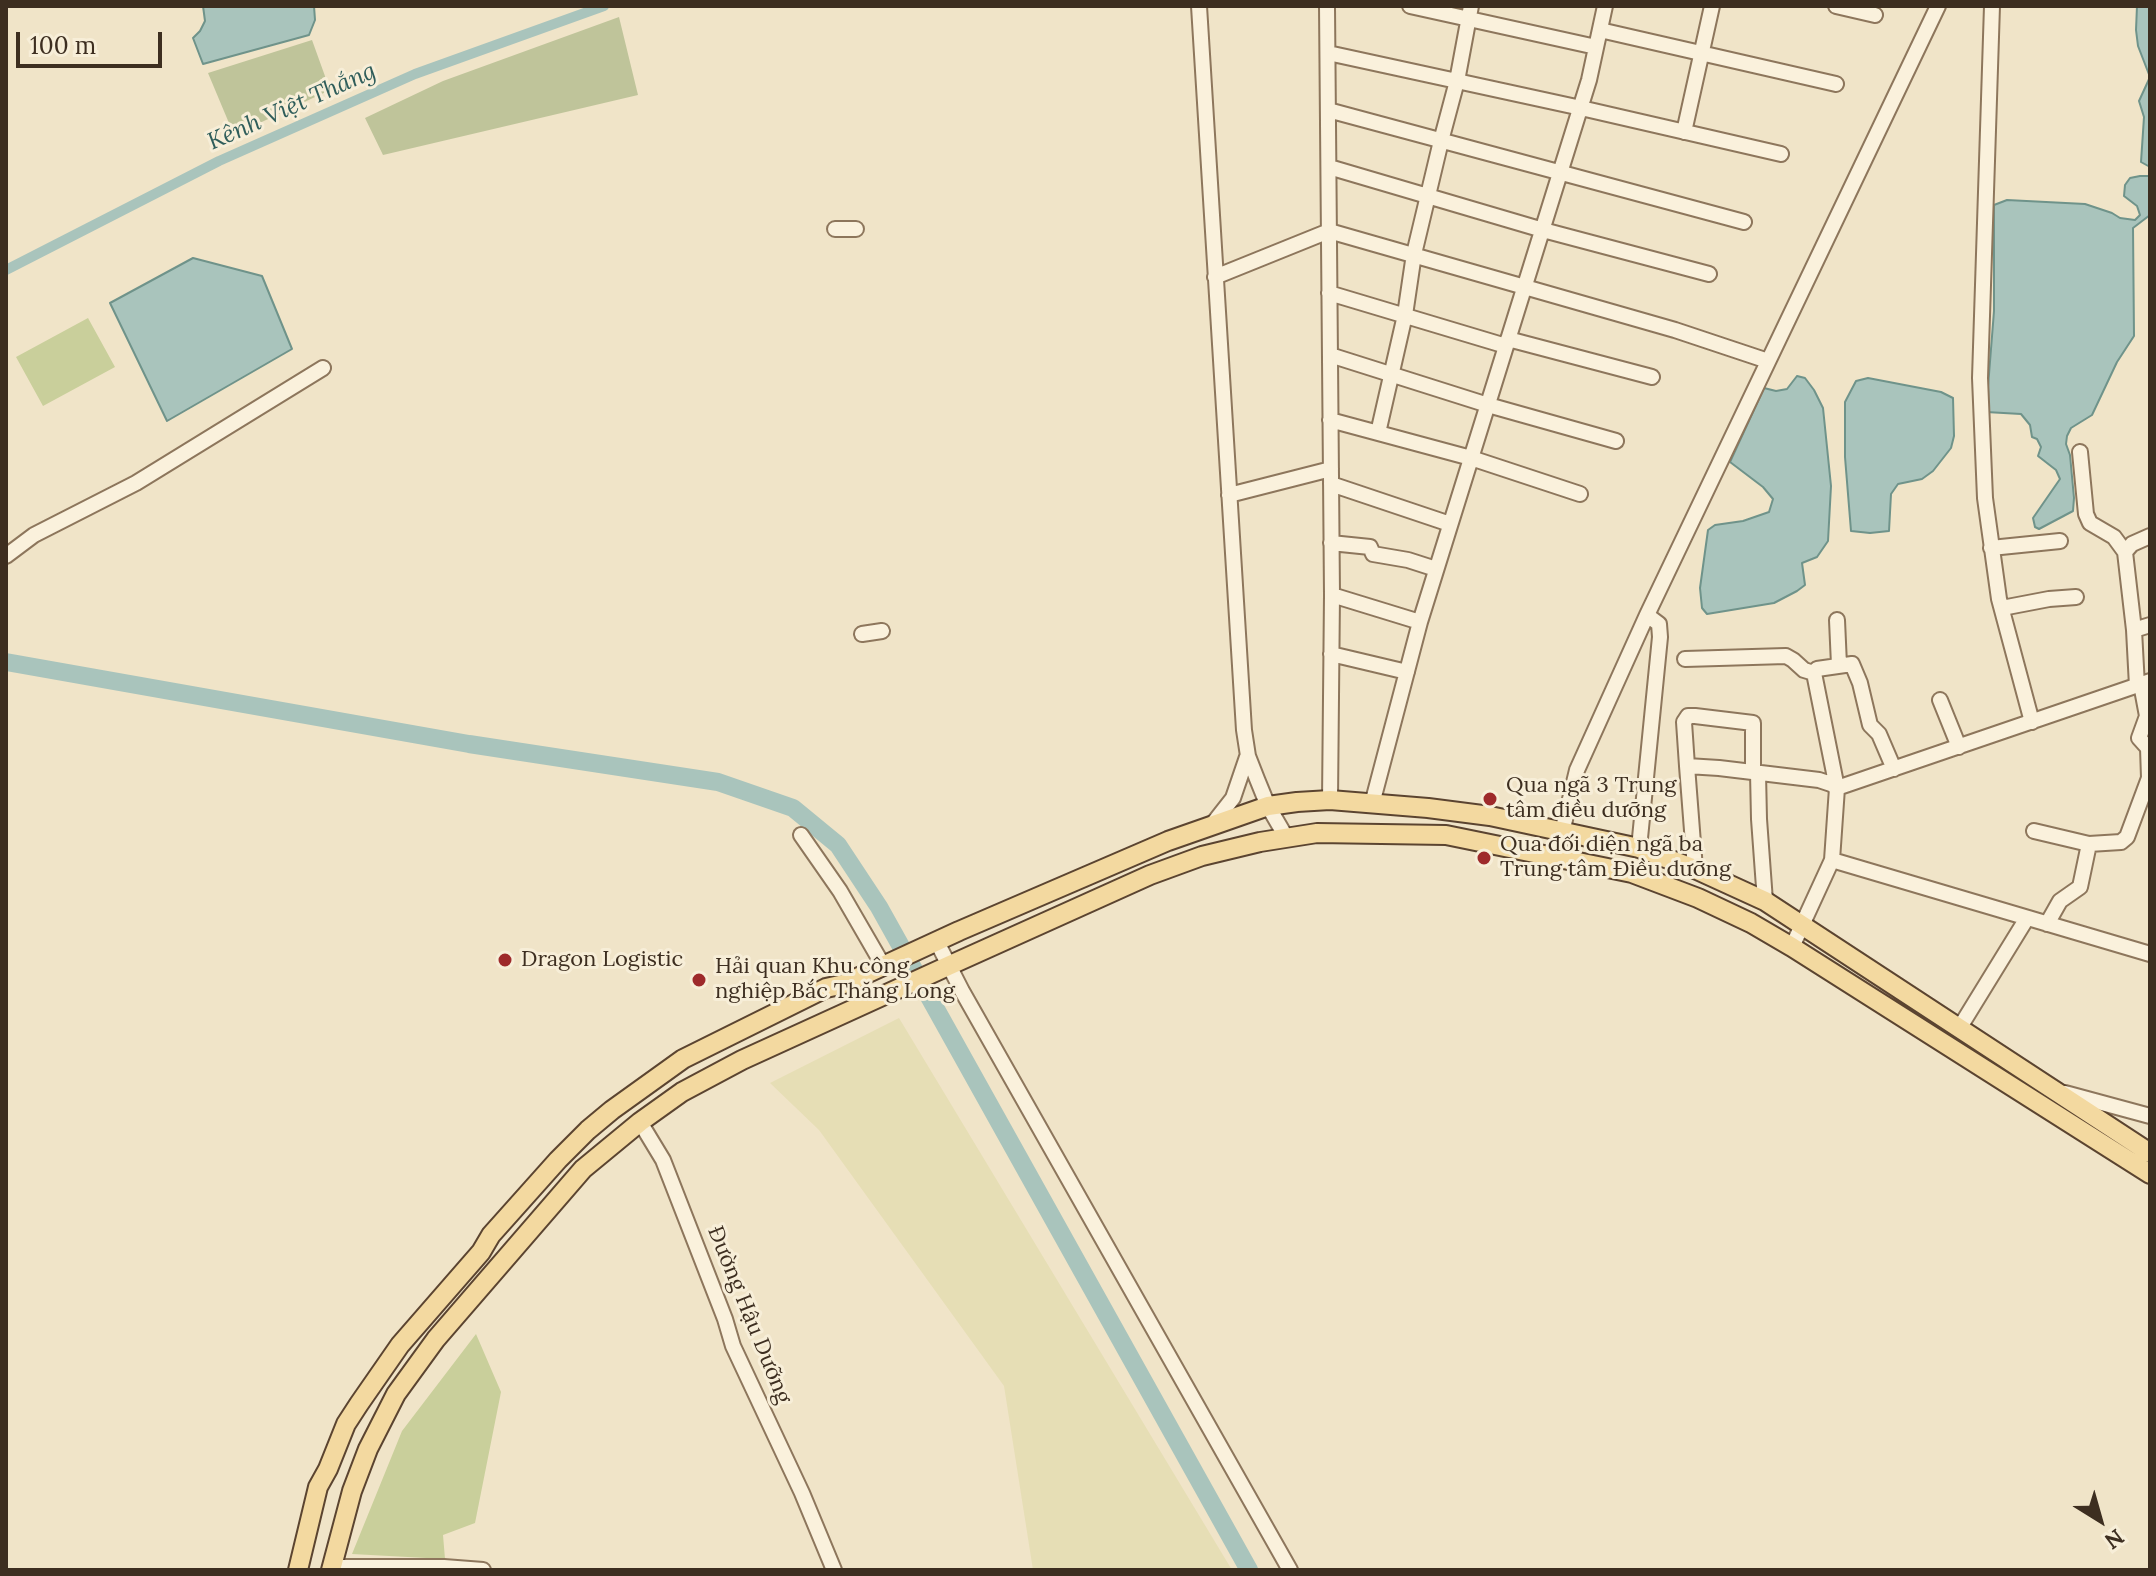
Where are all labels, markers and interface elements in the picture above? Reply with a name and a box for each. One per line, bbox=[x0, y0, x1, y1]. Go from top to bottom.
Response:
scale bar bbox=[20, 16, 166, 66]
text: 100 m bbox=[30, 30, 96, 61]
water label: Kênh Việt Thắng bbox=[203, 57, 381, 157]
place label: Qua ngã 3 Trung tâm điều dưỡng bbox=[1506, 773, 1676, 824]
marker: Qua ngã 3 Trung tâm điều dưỡng bbox=[1481, 790, 1499, 808]
place label: Qua đối diện ngã ba Trung tâm Điều dưỡng bbox=[1500, 832, 1731, 884]
marker: Qua đối diện ngã ba Trung tâm Điều dưỡng bbox=[1475, 849, 1493, 867]
place label: Dragon Logistic bbox=[521, 947, 683, 973]
marker: Dragon Logistic bbox=[496, 951, 514, 969]
place label: Hải quan Khu công nghiệp Bắc Thăng Long bbox=[715, 954, 955, 1006]
marker: Hải quan Khu công nghiệp Bắc Thăng Long bbox=[690, 971, 708, 989]
street label: Đường Hậu Dưỡng bbox=[701, 1222, 797, 1408]
north arrow bbox=[2060, 1480, 2140, 1560]
text: N bbox=[2099, 1523, 2130, 1555]

